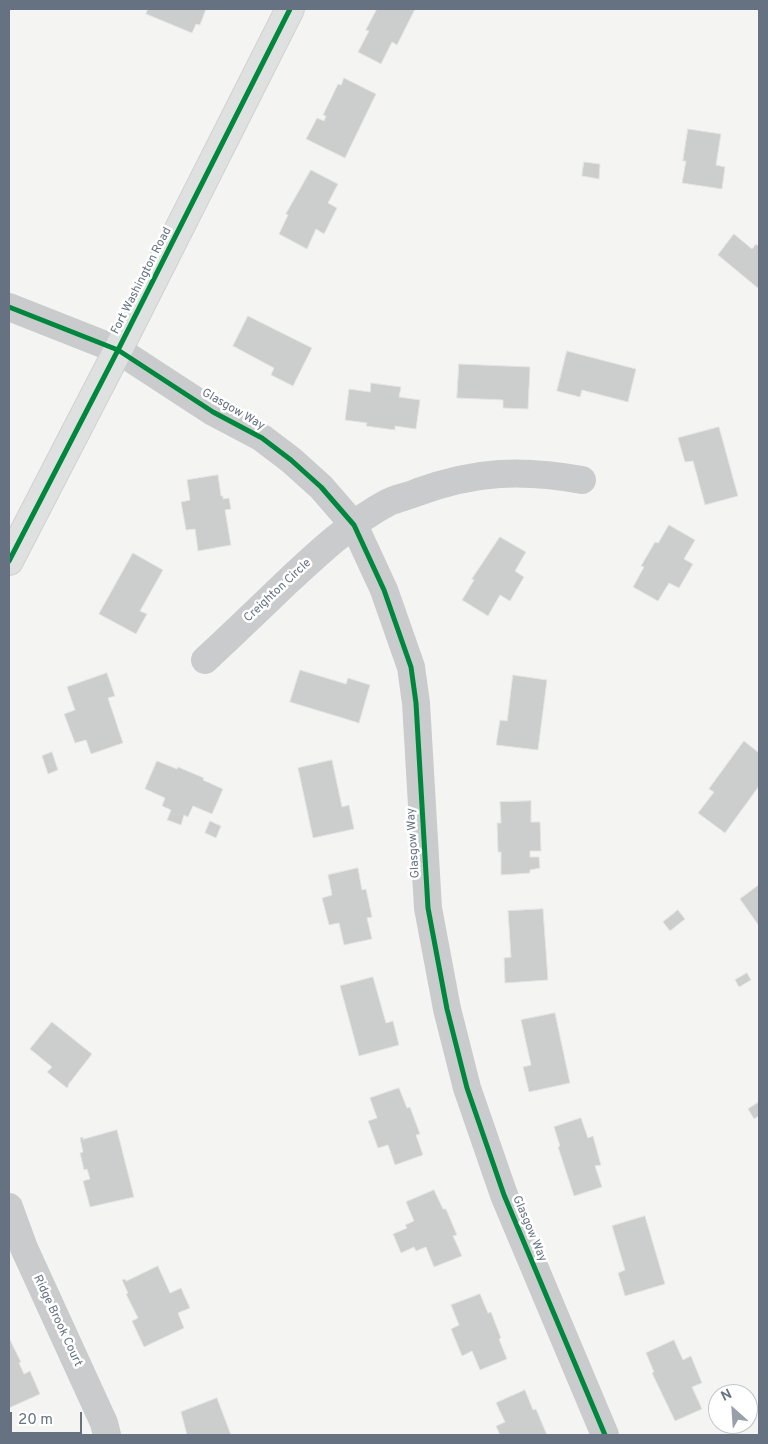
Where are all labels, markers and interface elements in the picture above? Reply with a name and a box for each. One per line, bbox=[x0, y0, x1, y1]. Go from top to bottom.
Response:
street label: Fort Washington Road bbox=[109, 225, 175, 337]
street label: Glasgow Way bbox=[199, 386, 267, 434]
street label: Creighton Circle bbox=[242, 556, 314, 626]
street label: Glasgow Way bbox=[404, 807, 424, 879]
street label: Glasgow Way bbox=[509, 1194, 549, 1264]
street label: Ridge Brook Court bbox=[29, 1273, 85, 1369]
north arrow bbox=[708, 1384, 758, 1434]
text: N bbox=[718, 1386, 735, 1406]
scale bar bbox=[12, 1402, 85, 1434]
text: 20 m bbox=[18, 1411, 53, 1430]

